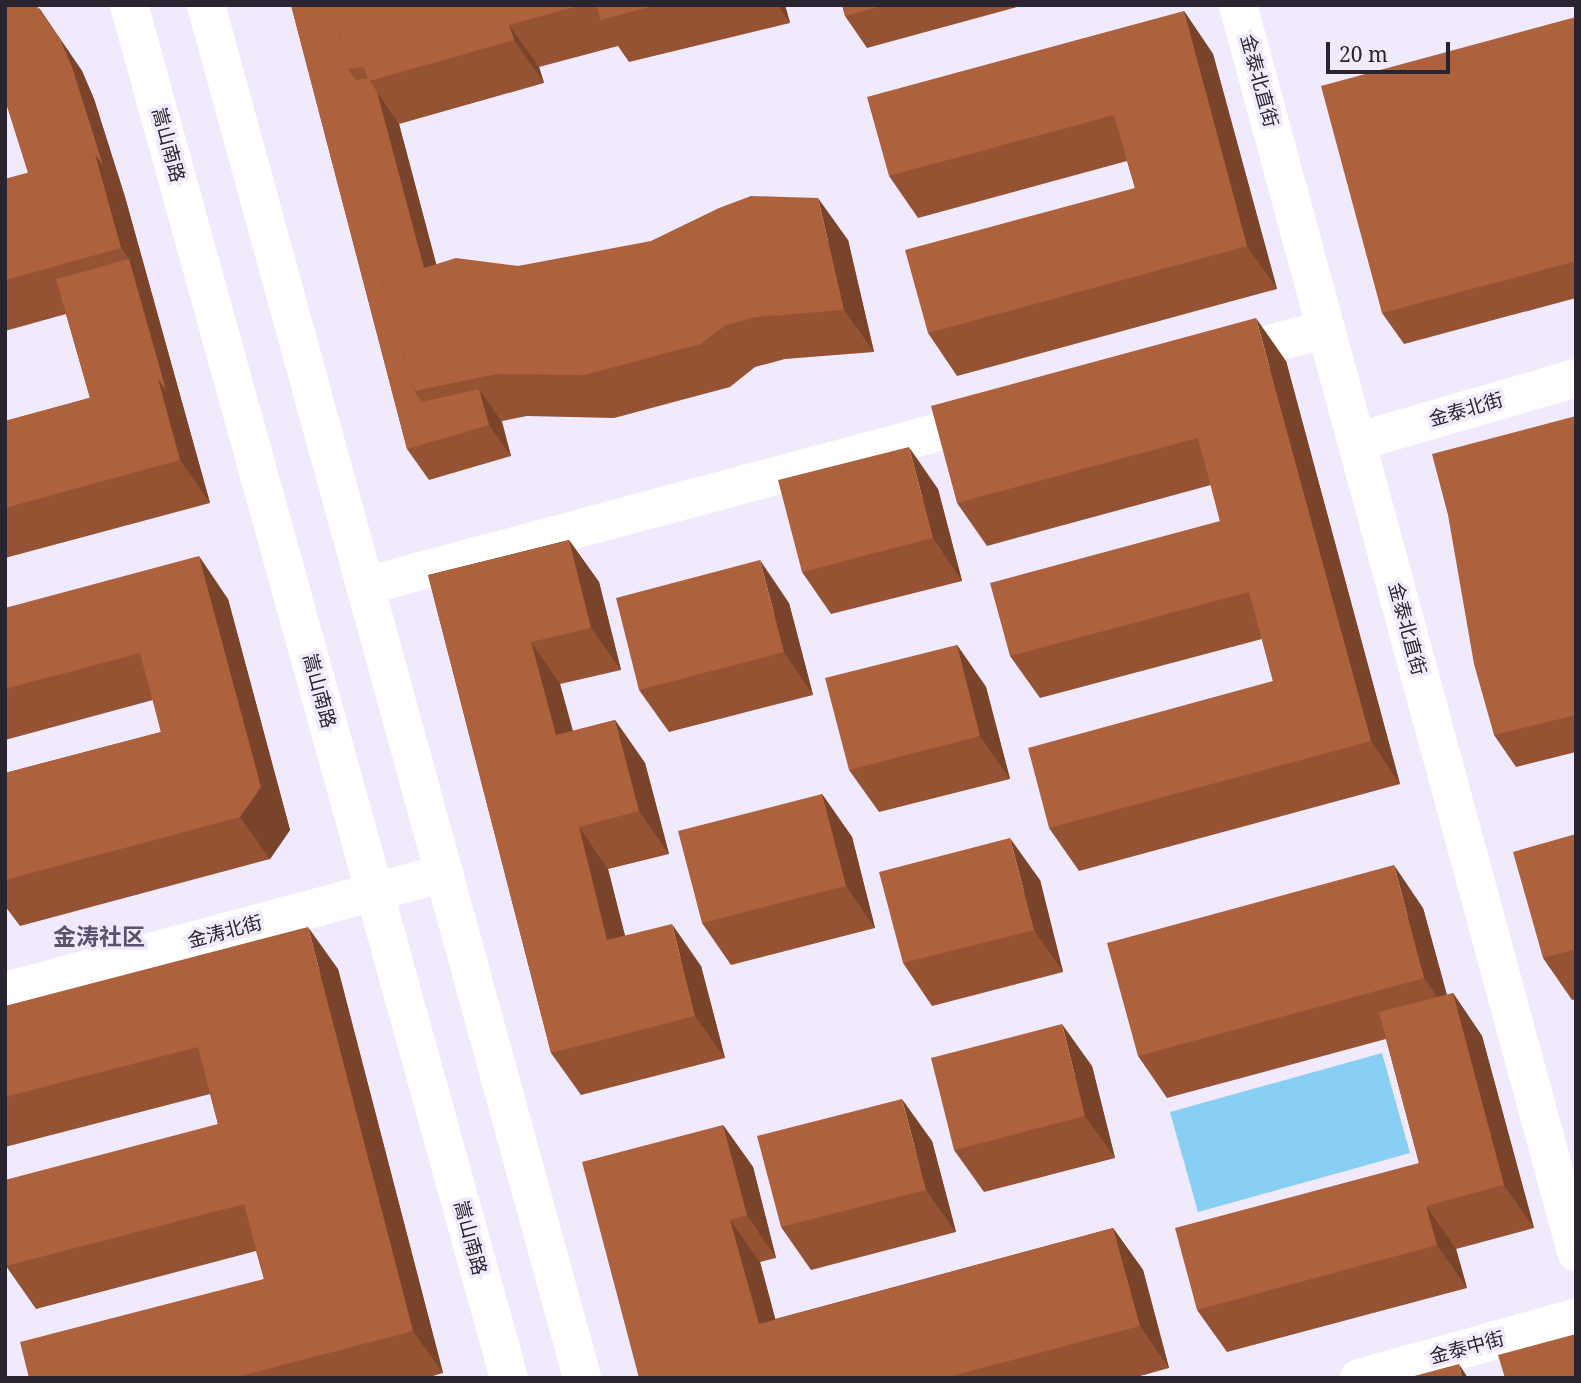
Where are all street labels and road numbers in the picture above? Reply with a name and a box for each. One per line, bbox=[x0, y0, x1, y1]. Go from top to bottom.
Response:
street label: 金泰北直街 bbox=[1236, 32, 1282, 130]
street label: 嵩山南路 bbox=[147, 105, 189, 185]
street label: 金泰北街 bbox=[1426, 389, 1506, 431]
street label: 金泰北直街 bbox=[1384, 580, 1430, 678]
street label: 嵩山南路 bbox=[298, 651, 340, 731]
street label: 金涛北街 bbox=[185, 911, 265, 953]
street label: 嵩山南路 bbox=[449, 1198, 491, 1278]
street label: 金泰中街 bbox=[1427, 1327, 1507, 1369]

